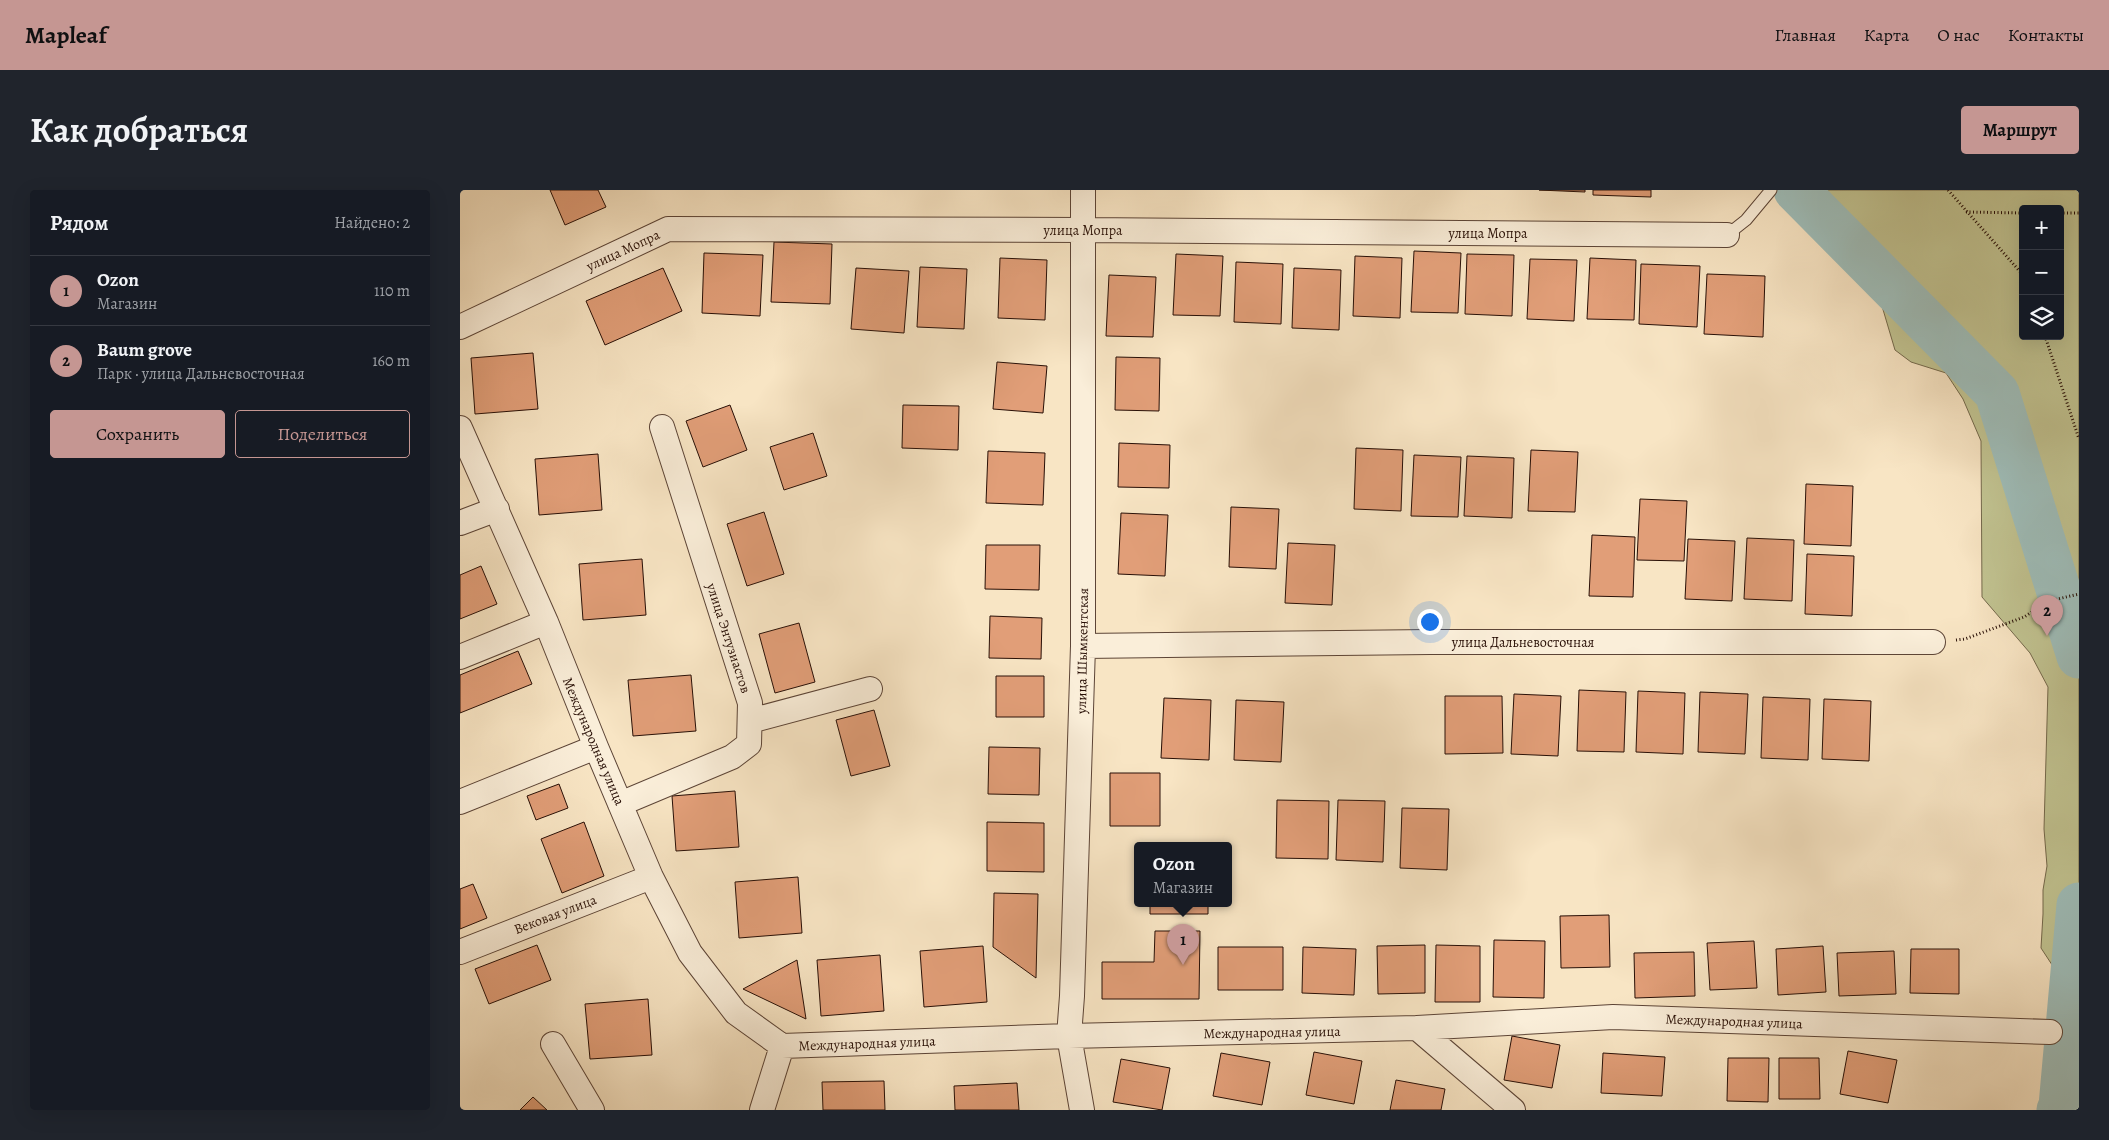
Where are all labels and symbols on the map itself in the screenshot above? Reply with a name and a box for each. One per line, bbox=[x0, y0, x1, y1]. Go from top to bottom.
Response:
street label: улица Мопра bbox=[1043, 221, 1123, 240]
street label: улица Мопра bbox=[1448, 224, 1528, 243]
street label: улица Мопра bbox=[583, 225, 663, 276]
street label: улица Энтузиастов bbox=[701, 580, 755, 696]
street label: улица Шымкентская bbox=[1072, 588, 1093, 715]
pin: 2 bbox=[2031, 595, 2063, 636]
your location bbox=[1417, 609, 1443, 635]
street label: улица Дальневосточная bbox=[1451, 633, 1595, 652]
street label: Международная улица bbox=[558, 674, 629, 809]
street label: Вековая улица bbox=[511, 890, 600, 939]
pin: 1 bbox=[1167, 924, 1199, 965]
street label: Международная улица bbox=[1665, 1010, 1803, 1033]
street label: Международная улица bbox=[1203, 1022, 1341, 1043]
street label: Международная улица bbox=[798, 1032, 936, 1055]

